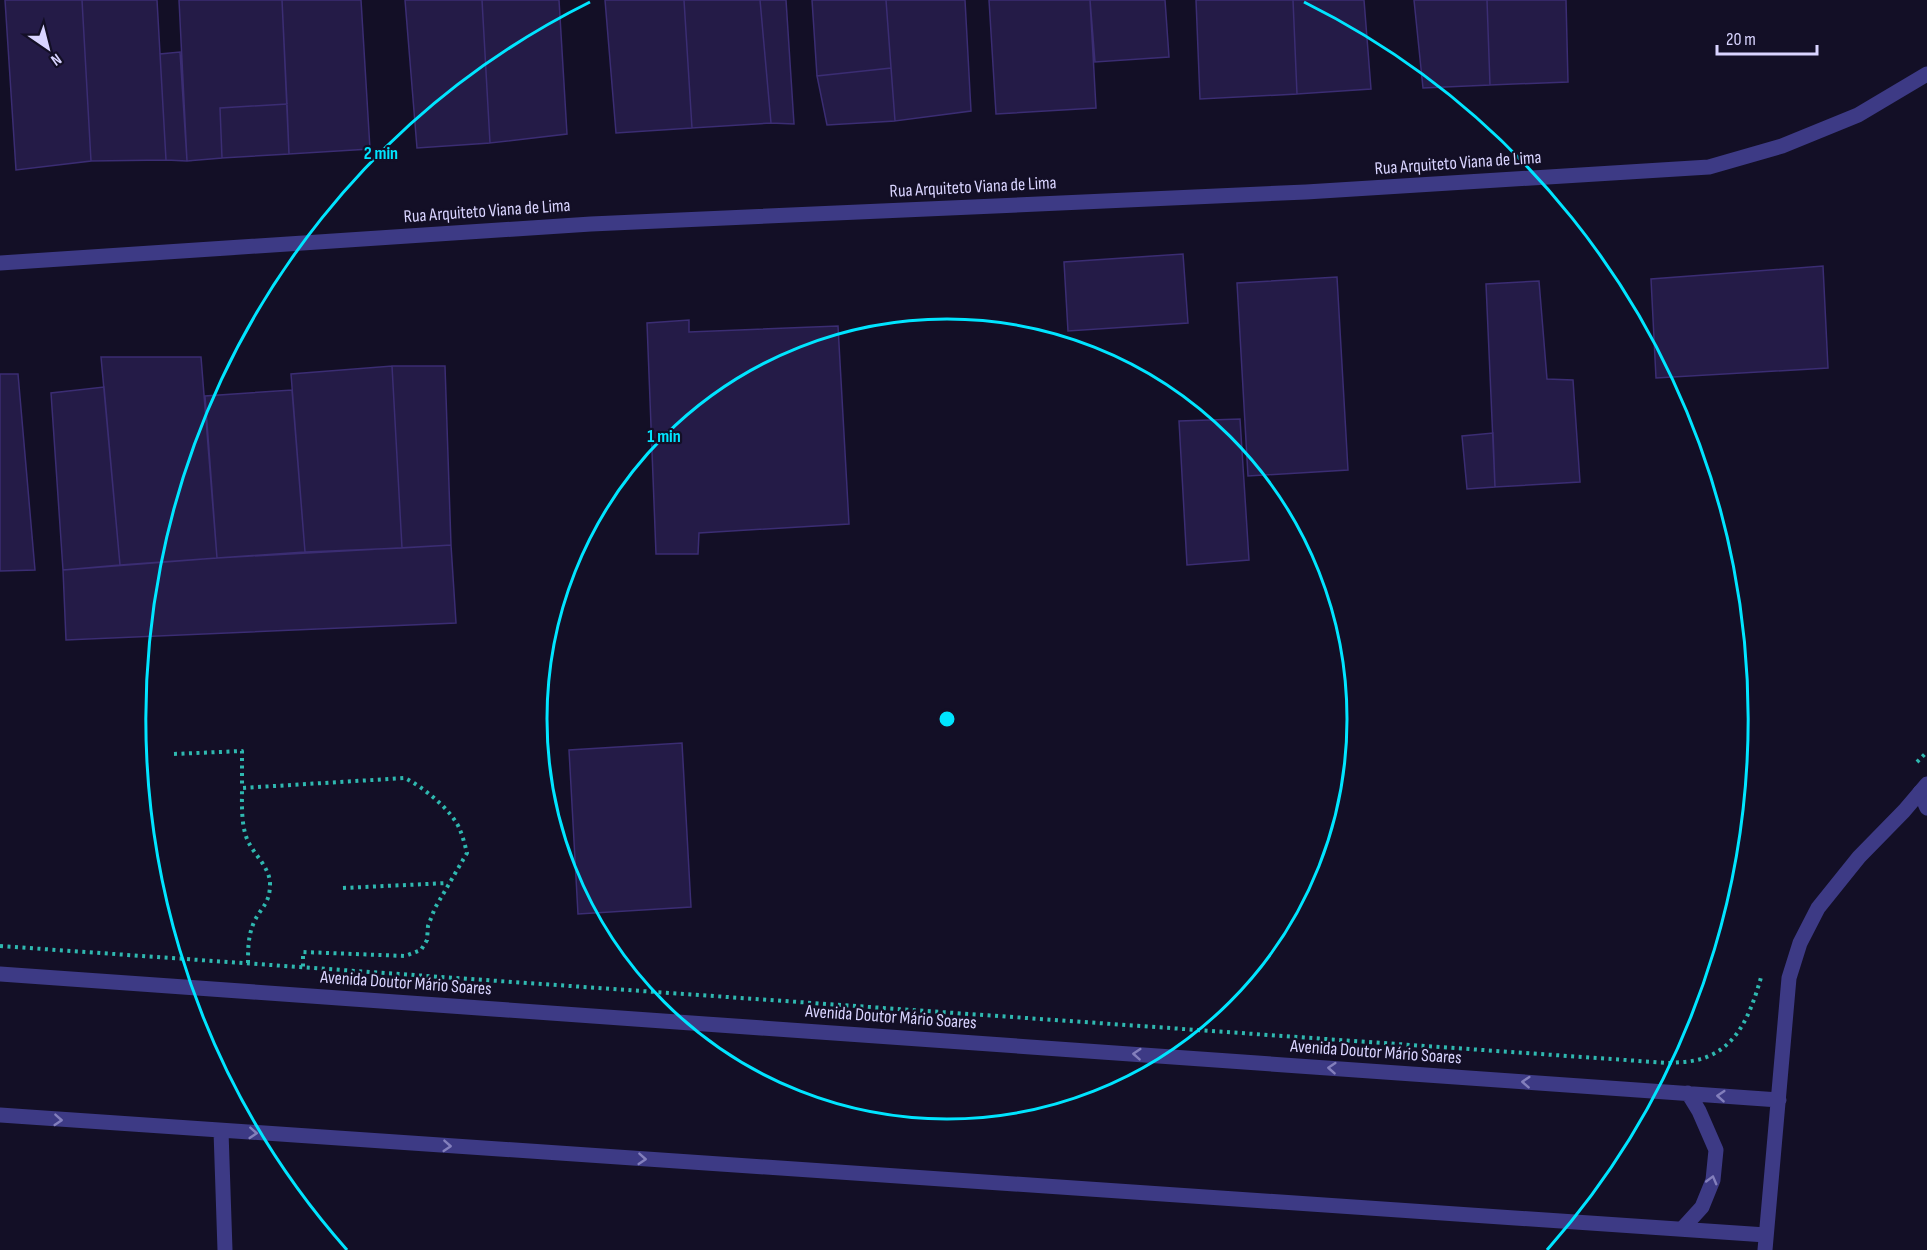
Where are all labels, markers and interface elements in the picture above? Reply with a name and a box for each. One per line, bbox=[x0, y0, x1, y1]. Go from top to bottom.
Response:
north arrow bbox=[18, 18, 78, 78]
scale bar bbox=[1717, 18, 1818, 56]
text: 20 m bbox=[1726, 29, 1756, 50]
text: N bbox=[47, 49, 65, 69]
text: 2 min bbox=[364, 143, 398, 164]
street label: Rua Arquiteto Viana de Lima bbox=[1374, 147, 1542, 179]
street label: Rua Arquiteto Viana de Lima bbox=[889, 172, 1057, 202]
street label: Rua Arquiteto Viana de Lima bbox=[403, 195, 571, 227]
text: 1 min bbox=[647, 426, 681, 447]
centre of rings bbox=[937, 709, 957, 729]
street label: Avenida Doutor Mário Soares bbox=[319, 966, 492, 999]
street label: Avenida Doutor Mário Soares bbox=[804, 1000, 977, 1033]
street label: Avenida Doutor Mário Soares bbox=[1289, 1035, 1462, 1068]
one-way arrow bbox=[1132, 1048, 1142, 1061]
one-way arrow bbox=[1327, 1062, 1336, 1075]
one-way arrow bbox=[1522, 1076, 1531, 1089]
one-way arrow bbox=[1716, 1089, 1725, 1102]
one-way arrow bbox=[54, 1113, 63, 1126]
one-way arrow bbox=[248, 1126, 257, 1139]
one-way arrow bbox=[443, 1140, 452, 1153]
one-way arrow bbox=[638, 1153, 647, 1166]
one-way arrow bbox=[1704, 1175, 1717, 1185]

